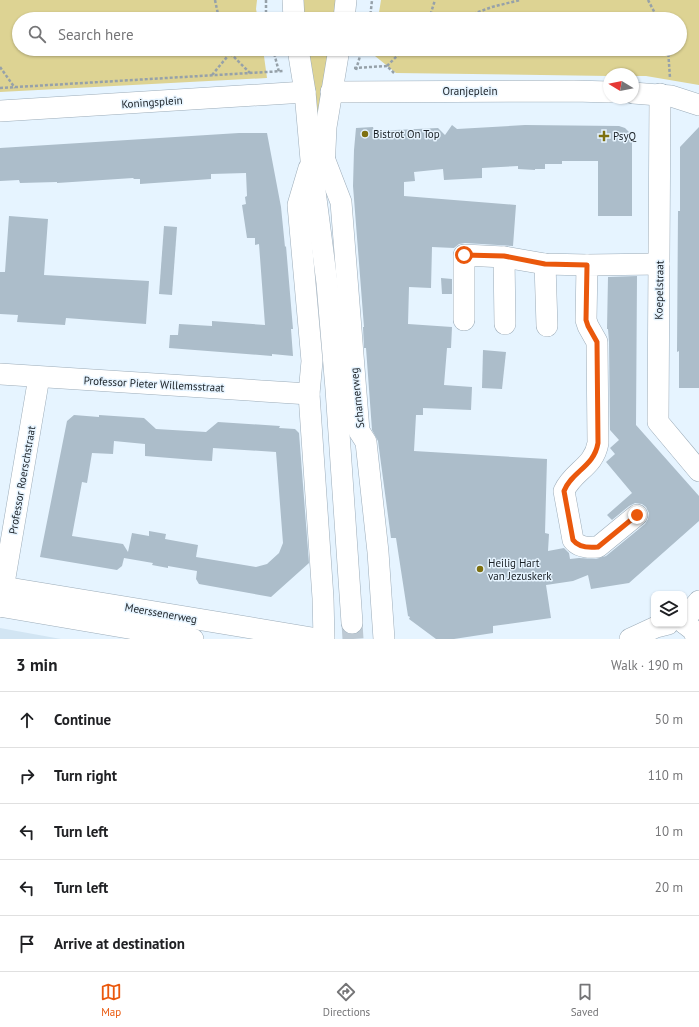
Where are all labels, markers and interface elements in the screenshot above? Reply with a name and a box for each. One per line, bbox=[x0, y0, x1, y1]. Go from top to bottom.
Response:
search box bbox=[12, 12, 687, 56]
icon: search bbox=[26, 23, 48, 45]
text: Search here bbox=[58, 25, 134, 44]
north arrow bbox=[603, 68, 639, 104]
street label: Oranjeplein bbox=[443, 84, 497, 98]
street label: Koningsplein bbox=[121, 93, 183, 111]
place label: Bistrot On Top bbox=[373, 127, 440, 141]
marker: Bistrot On Top bbox=[360, 129, 370, 139]
place label: PsyQ bbox=[613, 129, 637, 143]
marker: PsyQ bbox=[598, 130, 610, 142]
route start bbox=[455, 246, 473, 264]
street label: Koepelstraat bbox=[651, 260, 667, 320]
street label: Scharnerweg bbox=[347, 367, 367, 429]
street label: Professor Pieter Willemsstraat bbox=[83, 373, 225, 395]
street label: Professor Roerschstraat bbox=[6, 425, 38, 535]
route end bbox=[628, 506, 646, 524]
place label: Heilig Hart van Jezuskerk bbox=[488, 556, 552, 583]
marker: Heilig Hart van Jezuskerk bbox=[475, 564, 485, 574]
map controls bbox=[651, 591, 687, 627]
button: layers bbox=[651, 591, 687, 627]
street label: Meerssenerweg bbox=[124, 600, 198, 626]
text: 3 min bbox=[16, 654, 57, 676]
text: Walk · 190 m bbox=[611, 657, 683, 674]
icon: ahead bbox=[16, 709, 38, 731]
text: Continue bbox=[54, 710, 111, 729]
text: 50 m bbox=[655, 711, 683, 728]
icon: right bbox=[16, 765, 38, 787]
text: Turn right bbox=[54, 766, 117, 785]
text: 110 m bbox=[648, 767, 683, 784]
icon: left bbox=[16, 821, 38, 843]
text: Turn left bbox=[54, 822, 108, 841]
text: 10 m bbox=[655, 823, 683, 840]
icon: left bbox=[16, 877, 38, 899]
text: Turn left bbox=[54, 878, 108, 897]
text: 20 m bbox=[655, 879, 683, 896]
icon: arrive bbox=[16, 933, 38, 955]
text: Arrive at destination bbox=[54, 934, 185, 953]
tab: Map bbox=[100, 981, 122, 1019]
tab: Directions bbox=[323, 981, 370, 1019]
tab: Saved bbox=[571, 981, 599, 1019]

